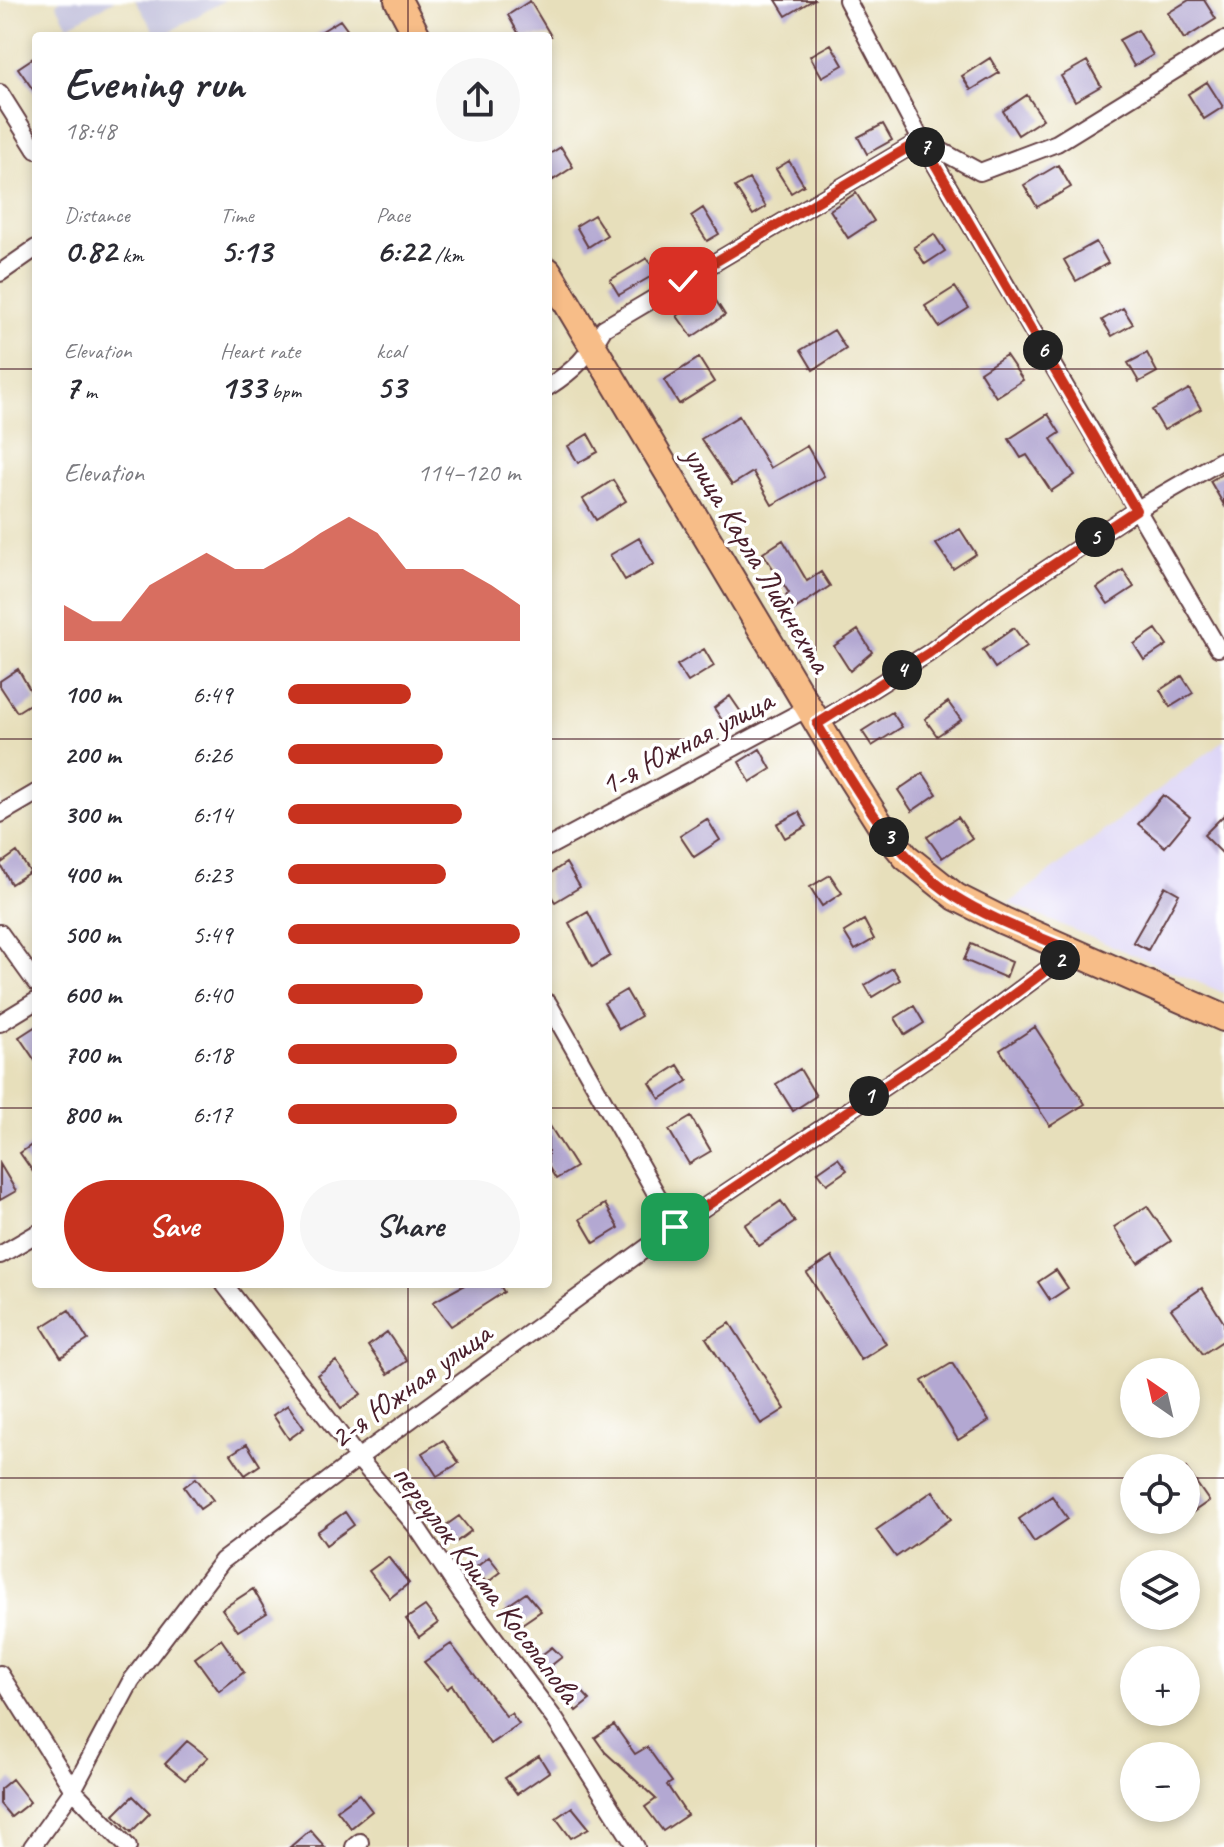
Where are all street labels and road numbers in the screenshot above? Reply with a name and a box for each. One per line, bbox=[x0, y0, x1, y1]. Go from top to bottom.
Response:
street label: улица Карла Либкнехта bbox=[673, 437, 842, 682]
street label: 1-я Южная улица bbox=[593, 678, 782, 805]
street label: 2-я Южная улица bbox=[321, 1311, 502, 1458]
street label: переулок Клима Косолапова bbox=[383, 1455, 591, 1713]

